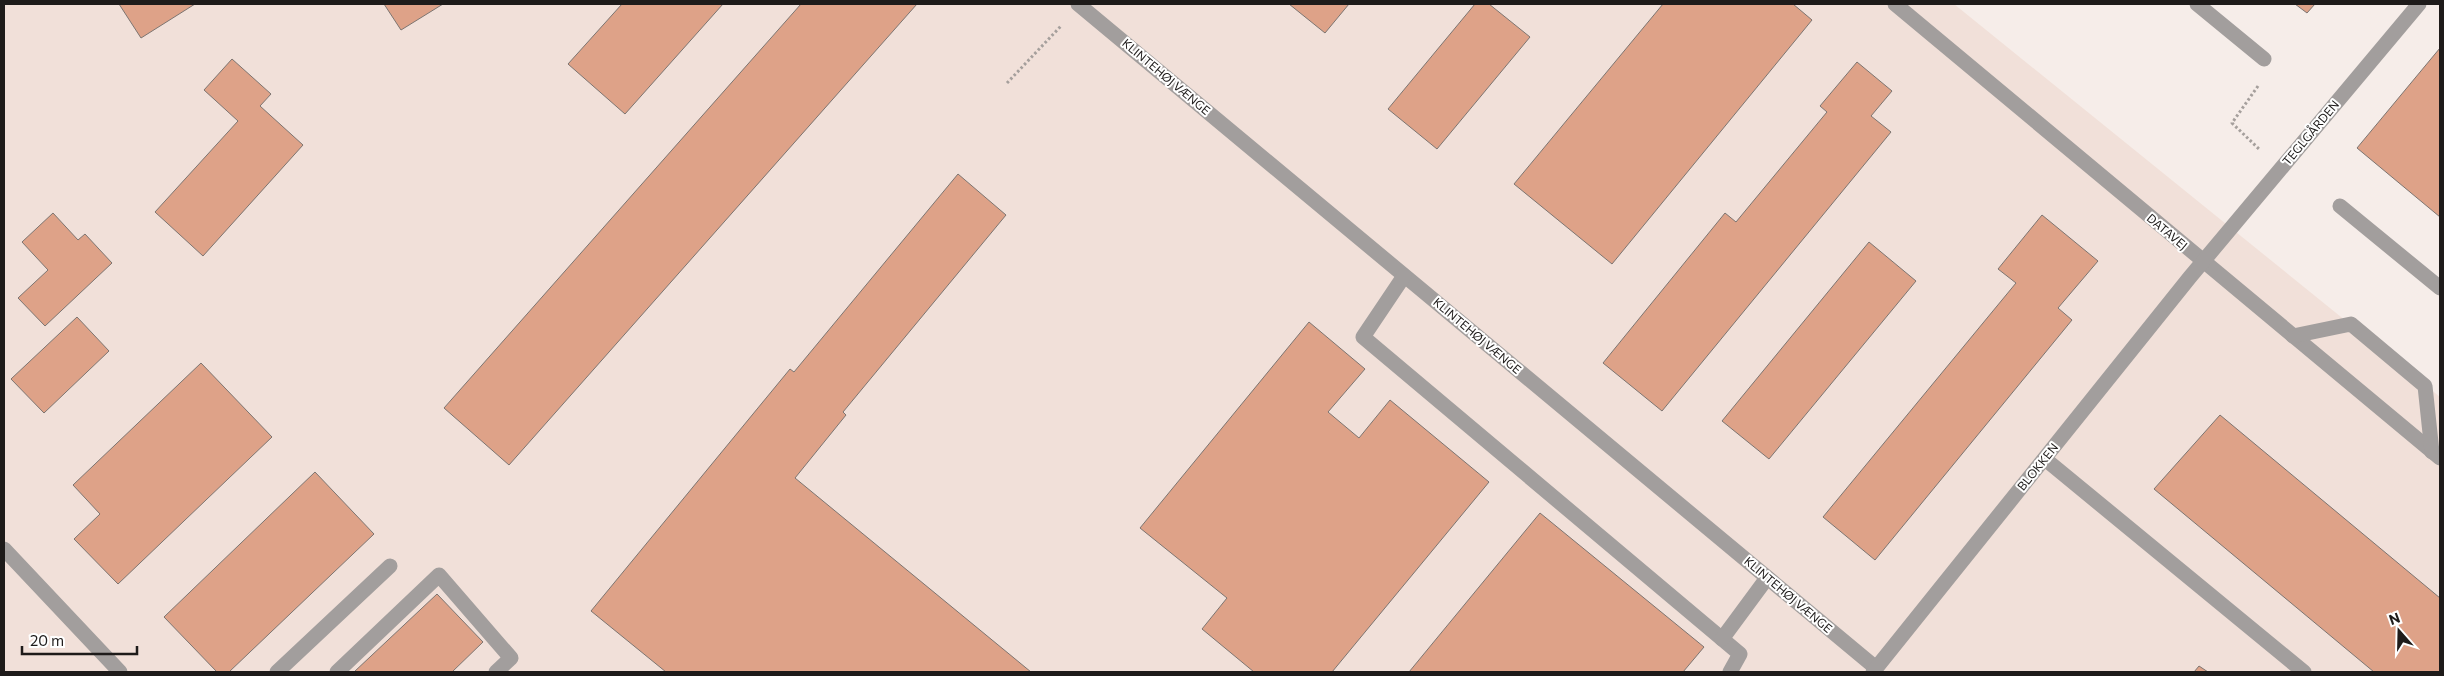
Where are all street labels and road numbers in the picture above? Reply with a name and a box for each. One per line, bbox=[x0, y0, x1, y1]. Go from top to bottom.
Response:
street label: KLINTEHØJ VÆNGE bbox=[1119, 35, 1213, 118]
street label: TEGLGÅRDEN bbox=[2279, 97, 2341, 168]
street label: DATAVEJ bbox=[2144, 210, 2191, 253]
street label: KLINTEHØJ VÆNGE bbox=[1430, 294, 1524, 377]
street label: BLOKKEN bbox=[2014, 440, 2060, 493]
street label: KLINTEHØJ VÆNGE bbox=[1741, 553, 1835, 636]

